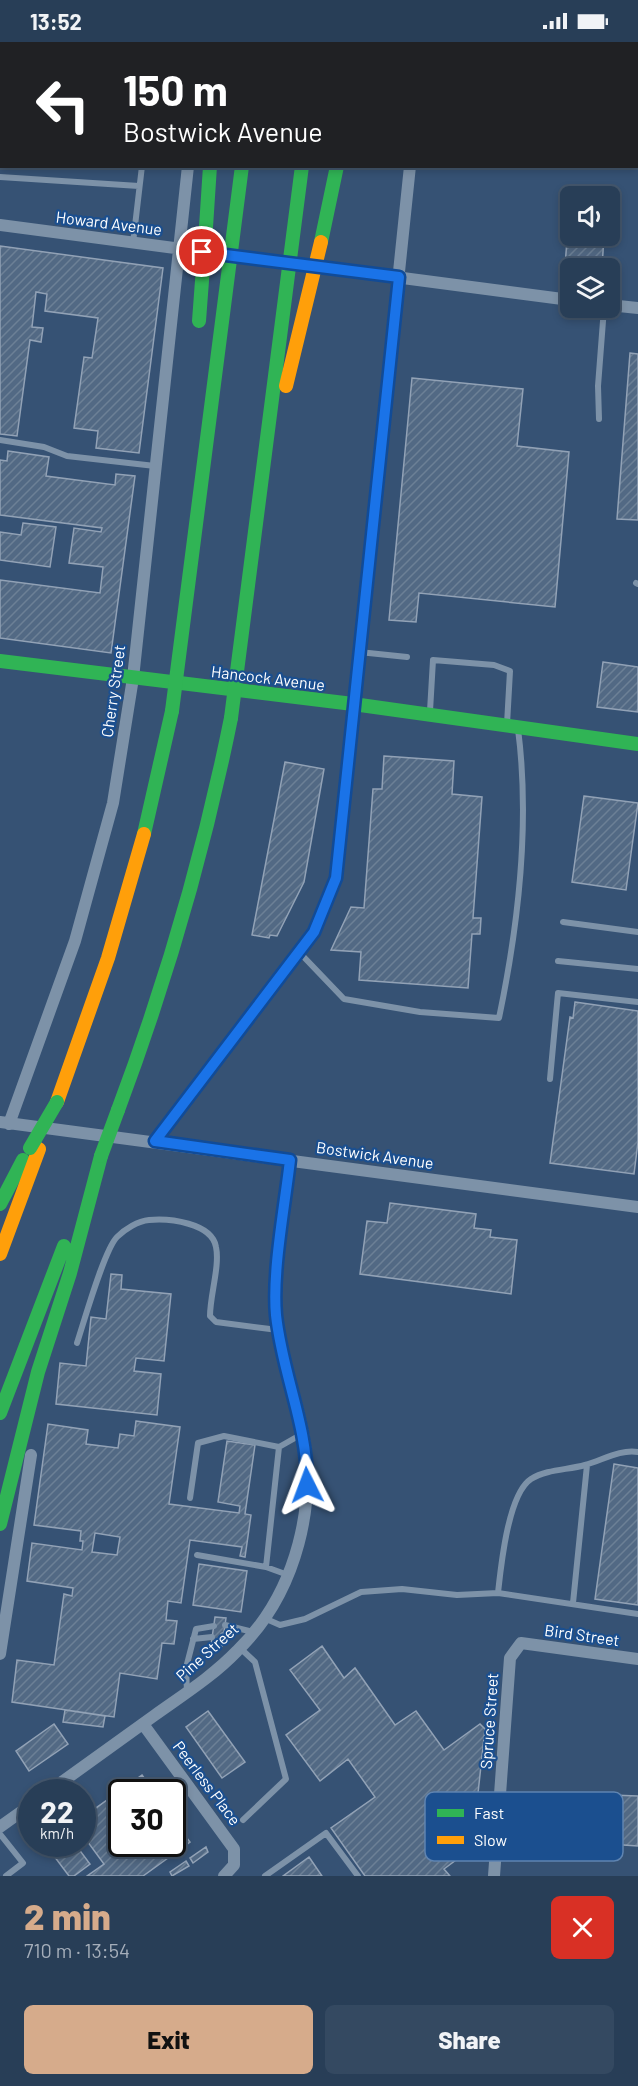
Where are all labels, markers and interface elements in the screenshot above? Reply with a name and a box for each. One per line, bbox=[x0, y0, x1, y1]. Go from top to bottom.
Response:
text: 13:52 bbox=[30, 8, 82, 34]
text: 150 m bbox=[123, 64, 228, 114]
icon: left bbox=[24, 66, 102, 144]
text: Bostwick Avenue bbox=[123, 115, 323, 147]
map controls bbox=[560, 186, 620, 318]
button: sound bbox=[560, 186, 620, 246]
street label: Howard Avenue bbox=[55, 207, 163, 238]
pin bbox=[176, 226, 227, 277]
icon: arrive bbox=[185, 235, 218, 268]
button: layers bbox=[560, 258, 620, 318]
street label: Cherry Street bbox=[97, 644, 128, 738]
street label: Hancock Avenue bbox=[210, 661, 326, 694]
street label: Bostwick Avenue bbox=[315, 1137, 435, 1172]
position arrow bbox=[275, 1453, 339, 1517]
street label: Pine Street bbox=[172, 1619, 242, 1685]
street label: Bird Street bbox=[543, 1620, 621, 1649]
street label: Spruce Street bbox=[476, 1672, 501, 1770]
street label: Peerless Place bbox=[170, 1737, 245, 1829]
speed limit sign: 30 bbox=[108, 1779, 186, 1857]
legend bbox=[425, 1792, 623, 1861]
text: 22 bbox=[40, 1793, 74, 1829]
text: Fast bbox=[474, 1803, 504, 1822]
text: km/h bbox=[40, 1824, 74, 1842]
text: Slow bbox=[474, 1830, 507, 1849]
text: 2 min bbox=[24, 1894, 111, 1937]
button: close bbox=[551, 1896, 614, 1959]
text: 710 m · 13:54 bbox=[24, 1938, 130, 1962]
button: Exit bbox=[24, 2005, 313, 2074]
button: Share bbox=[325, 2005, 614, 2074]

